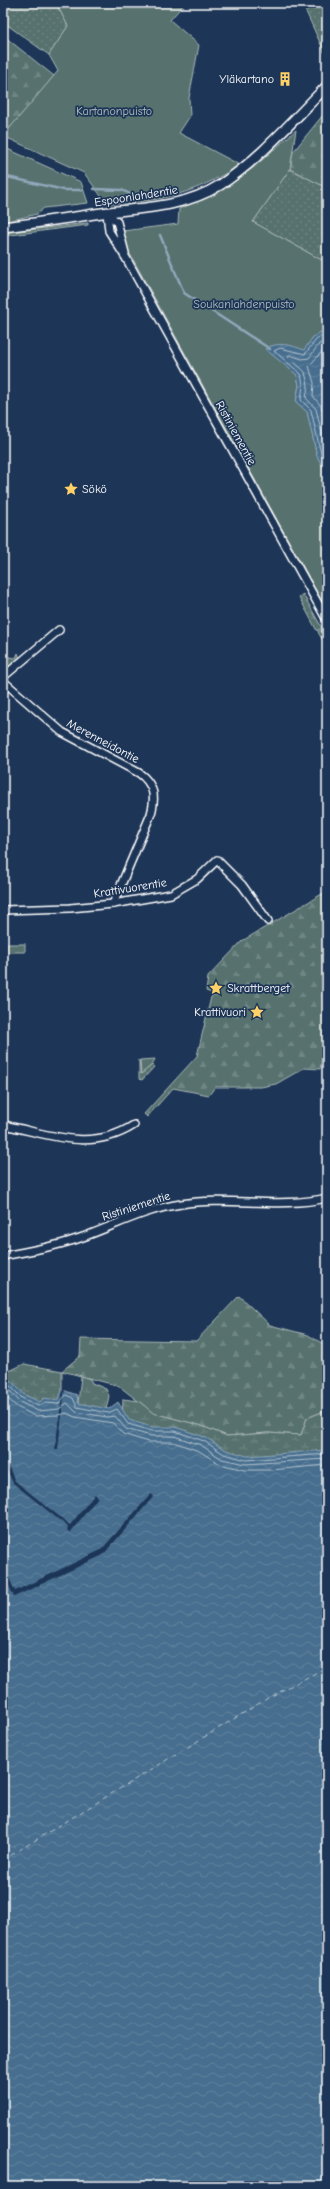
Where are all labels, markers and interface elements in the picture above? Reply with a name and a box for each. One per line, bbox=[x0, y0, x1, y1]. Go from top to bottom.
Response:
building icon: Yläkartano bbox=[277, 71, 293, 87]
place label: Yläkartano bbox=[219, 72, 274, 86]
park label: Kartanonpuisto bbox=[76, 104, 152, 118]
street label: Espoonlahdentie bbox=[93, 182, 179, 210]
park label: Soukanlahdenpuisto bbox=[193, 297, 295, 311]
street label: Ristiniementie bbox=[213, 398, 259, 468]
place icon: Sökö bbox=[63, 481, 79, 497]
place label: Sökö bbox=[82, 482, 107, 496]
street label: Merenneidontie bbox=[64, 716, 142, 766]
street label: Krattivuorentie bbox=[92, 875, 168, 901]
place icon: Skrattberget bbox=[208, 980, 224, 996]
place label: Skrattberget bbox=[227, 981, 290, 995]
place icon: Krattivuori bbox=[249, 1004, 265, 1020]
place label: Krattivuori bbox=[194, 1005, 246, 1019]
street label: Ristiniementie bbox=[100, 1188, 172, 1224]

